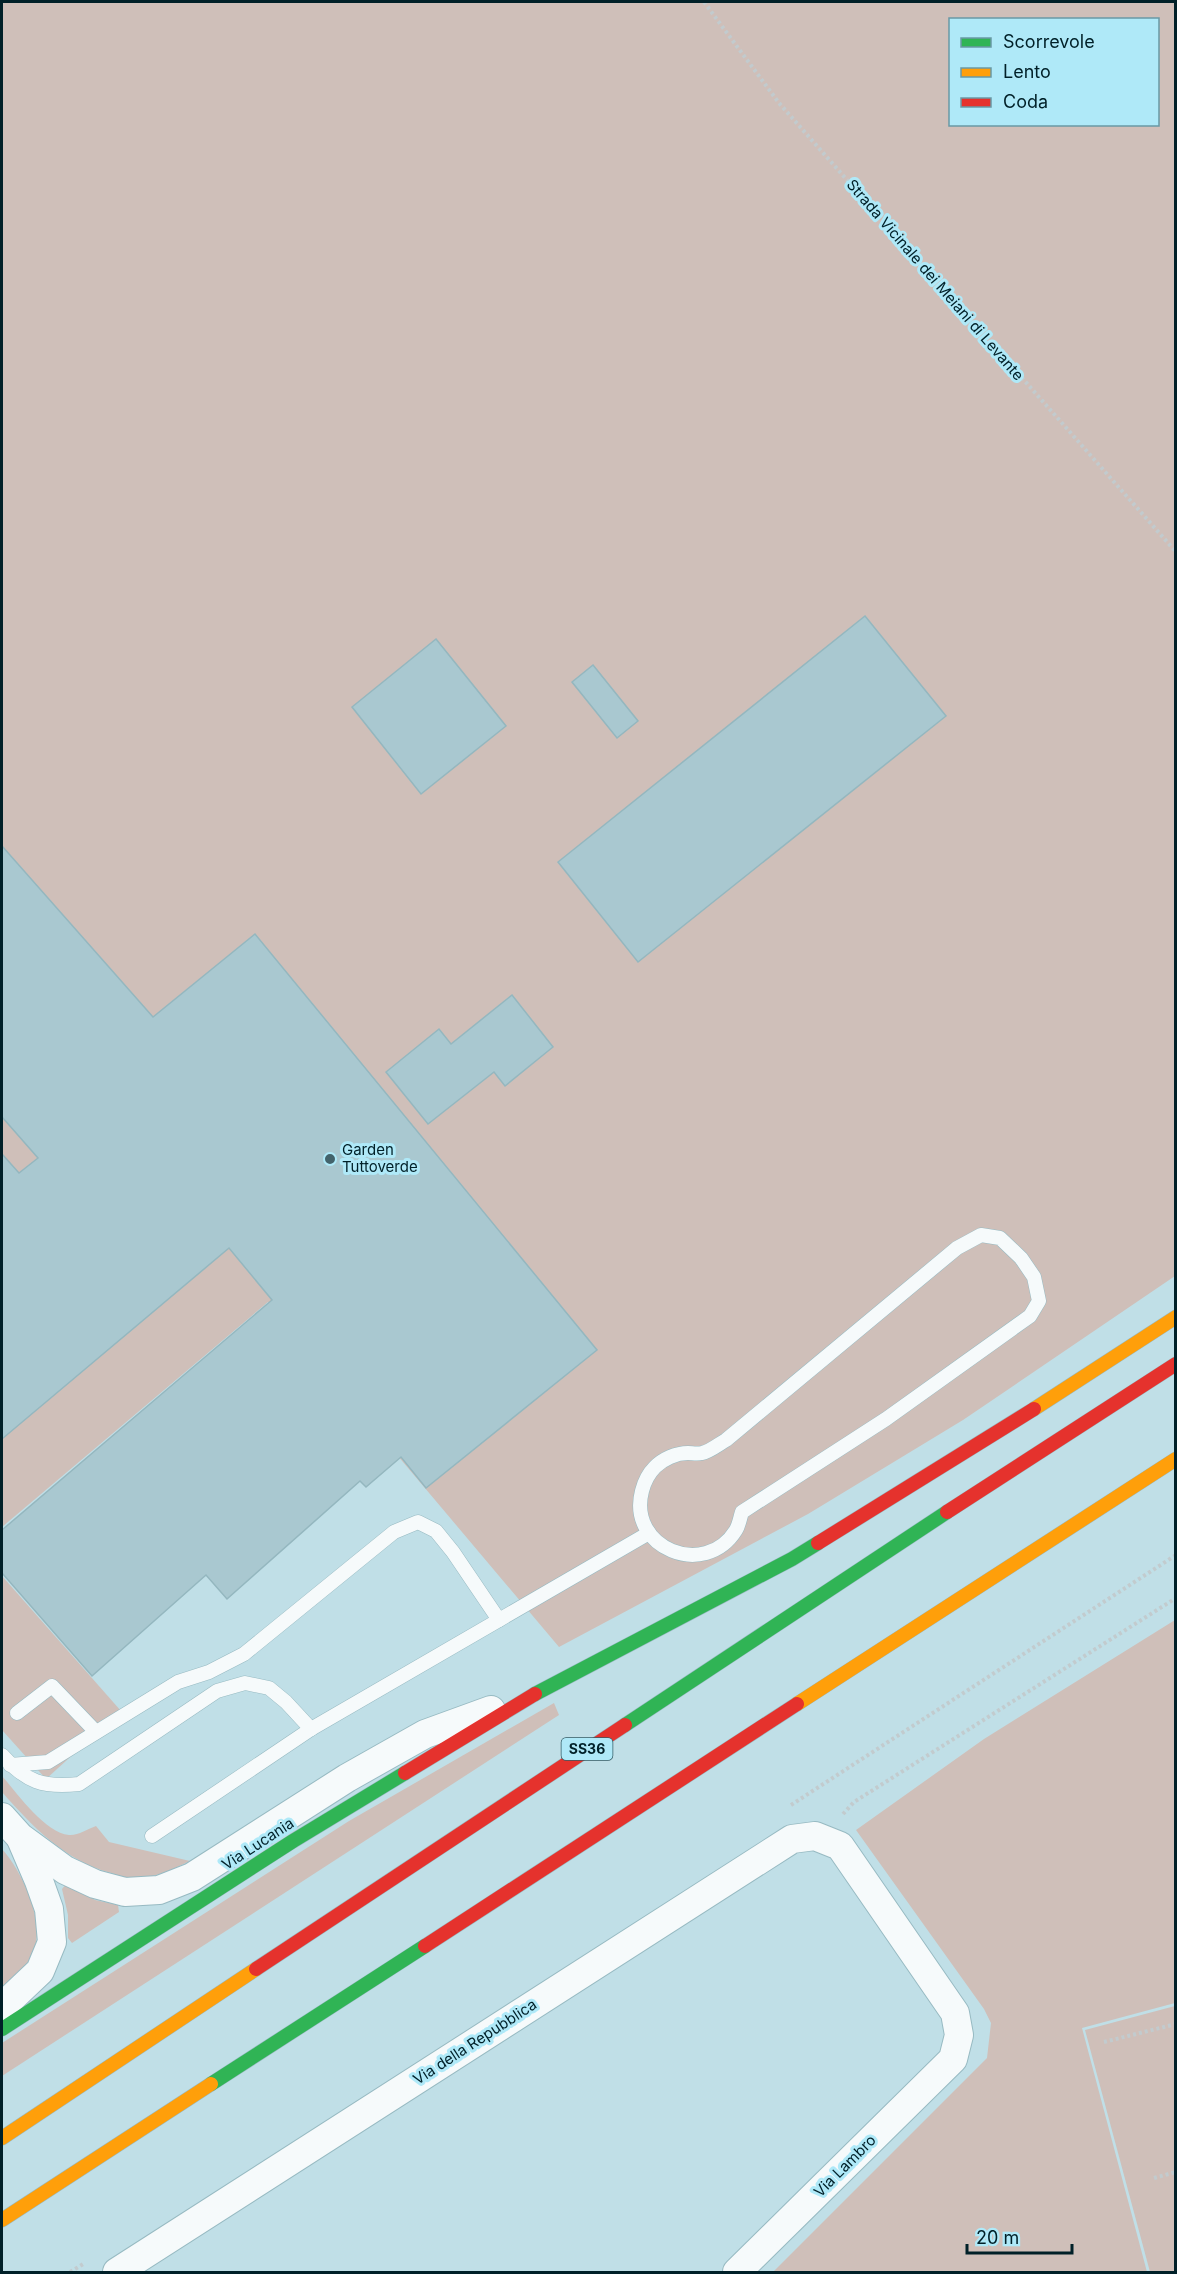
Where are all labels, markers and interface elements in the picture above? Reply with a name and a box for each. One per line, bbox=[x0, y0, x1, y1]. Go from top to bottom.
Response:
legend bbox=[949, 18, 1159, 126]
text: Scorrevole bbox=[1003, 31, 1095, 52]
text: Lento bbox=[1003, 61, 1051, 82]
text: Coda bbox=[1003, 91, 1048, 112]
street label: Strada Vicinale dei Meiani di Levante bbox=[843, 175, 1028, 384]
place label: Garden Tuttoverde bbox=[342, 1140, 418, 1176]
marker: Garden Tuttoverde bbox=[323, 1152, 337, 1166]
road number: SS36 bbox=[562, 1738, 612, 1760]
street label: Via Lucania bbox=[218, 1813, 297, 1874]
street label: Via della Repubblica bbox=[409, 1995, 540, 2089]
street label: Via Lambro bbox=[810, 2131, 880, 2201]
scale bar bbox=[967, 2217, 1072, 2255]
text: 20 m bbox=[976, 2227, 1019, 2248]

